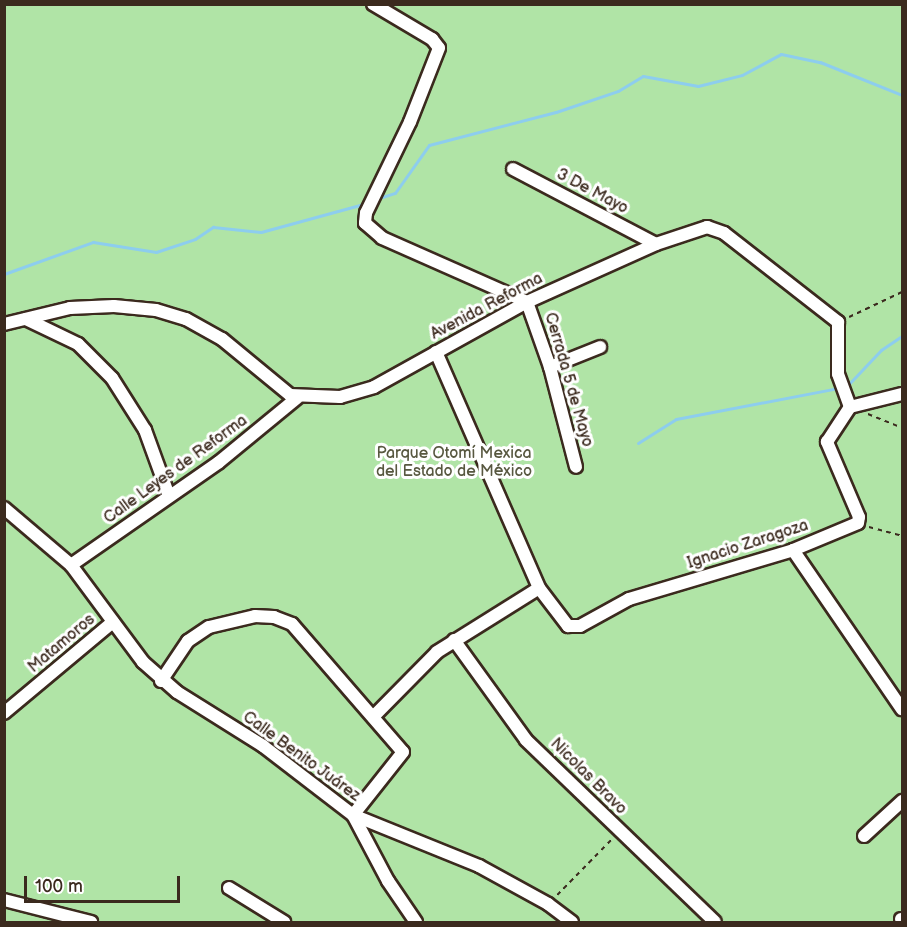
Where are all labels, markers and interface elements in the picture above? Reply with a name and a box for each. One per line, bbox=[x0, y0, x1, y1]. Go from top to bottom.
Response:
street label: 3 De Mayo bbox=[553, 165, 631, 219]
street label: Avenida Reforma bbox=[428, 269, 546, 345]
street label: Cerrada 5 de Mayo bbox=[540, 311, 596, 449]
street label: Calle Leyes de Reforma bbox=[101, 412, 251, 528]
park label: Parque Otomí Mexica del Estado de México bbox=[376, 444, 532, 482]
street label: Ignacio Zaragoza bbox=[685, 516, 811, 574]
street label: Matamoros bbox=[25, 611, 99, 677]
street label: Calle Benito Juárez bbox=[238, 708, 364, 806]
street label: Nicolas Bravo bbox=[546, 735, 630, 819]
scale bar bbox=[27, 864, 183, 902]
text: 100 m bbox=[35, 876, 83, 897]

